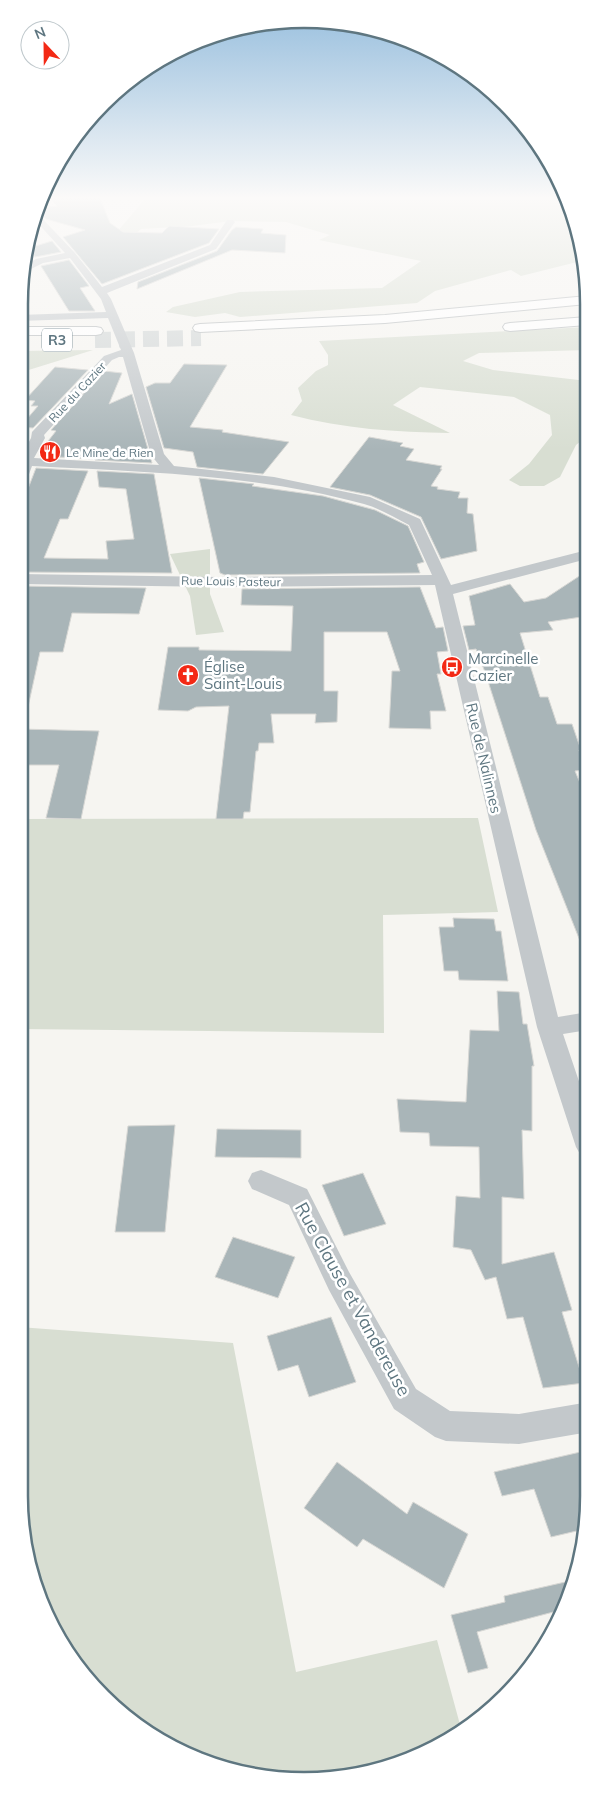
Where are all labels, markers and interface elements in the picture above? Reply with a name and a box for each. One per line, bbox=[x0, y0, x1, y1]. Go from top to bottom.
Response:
north arrow bbox=[20, 20, 70, 70]
text: N bbox=[32, 23, 48, 43]
road number: R3 bbox=[42, 328, 72, 352]
street label: Rue du Cazier bbox=[45, 358, 109, 425]
restaurant icon: Le Mine de Rien bbox=[38, 440, 62, 464]
place label: Le Mine de Rien bbox=[66, 445, 154, 460]
street label: Rue Louis Pasteur bbox=[181, 573, 282, 589]
place label: Marcinelle Cazier bbox=[468, 649, 538, 685]
bus stop icon: Marcinelle Cazier bbox=[440, 655, 464, 679]
place label: Église Saint-Louis bbox=[204, 657, 283, 693]
church icon: Église Saint-Louis bbox=[176, 663, 200, 687]
street label: Rue de Nalinnes bbox=[462, 701, 506, 815]
street label: Rue Clause et Vandereuse bbox=[290, 1198, 416, 1400]

